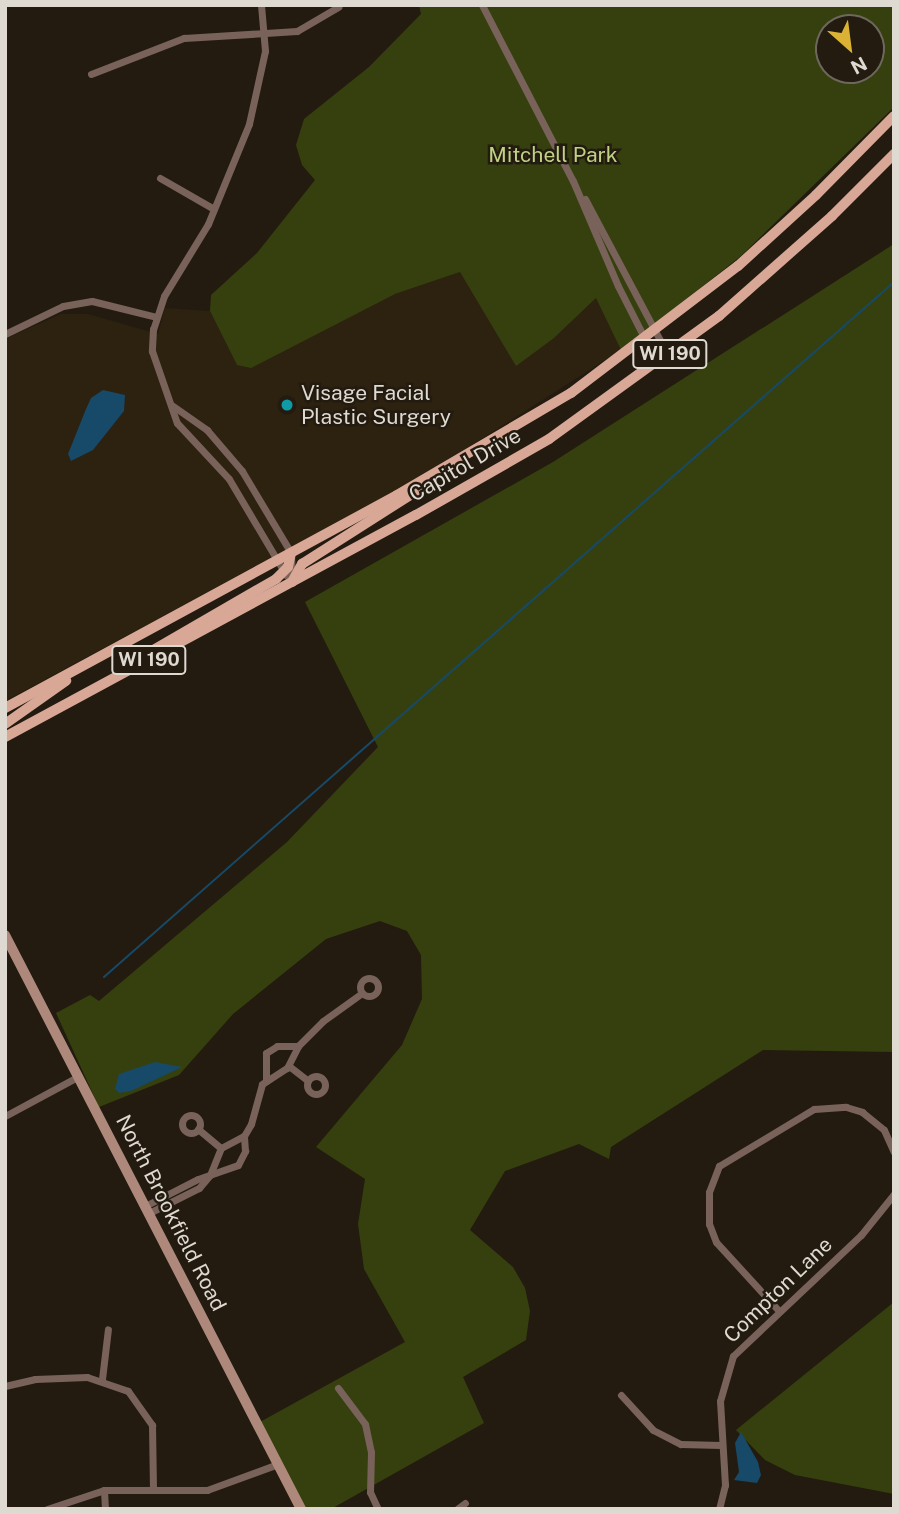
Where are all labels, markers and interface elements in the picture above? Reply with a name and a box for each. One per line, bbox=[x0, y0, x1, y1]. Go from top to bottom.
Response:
north arrow bbox=[815, 14, 885, 84]
text: N bbox=[847, 53, 871, 79]
park label: Mitchell Park bbox=[488, 142, 618, 168]
road number: WI 190 bbox=[632, 338, 708, 370]
place label: Visage Facial Plastic Surgery bbox=[301, 380, 451, 430]
marker: Visage Facial Plastic Surgery bbox=[279, 397, 295, 413]
street label: Capitol Drive bbox=[405, 423, 525, 507]
road number: WI 190 bbox=[110, 645, 188, 676]
street label: North Brookfield Road bbox=[111, 1111, 231, 1315]
street label: Compton Lane bbox=[719, 1232, 837, 1348]

